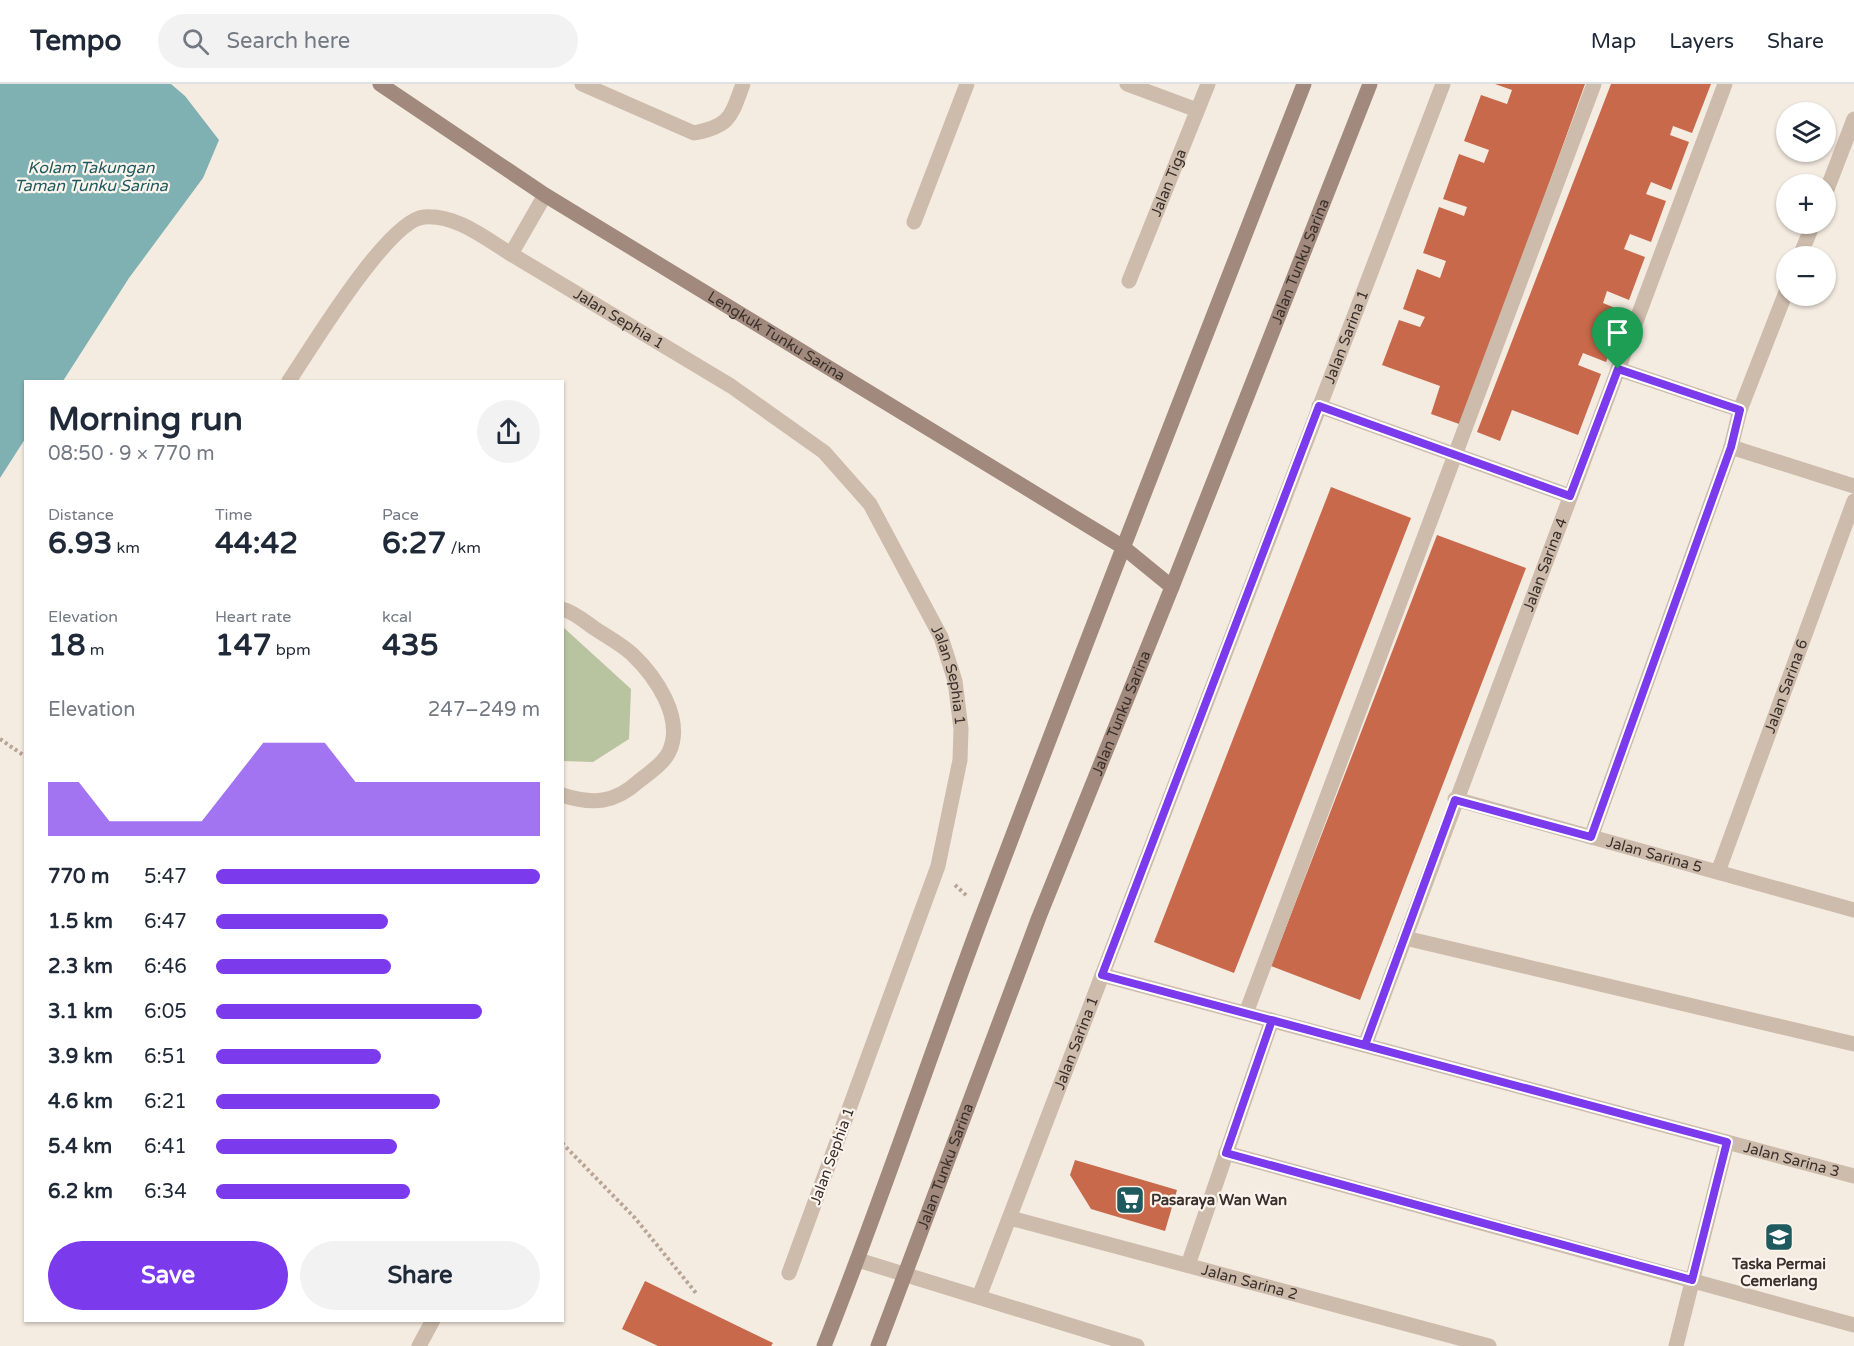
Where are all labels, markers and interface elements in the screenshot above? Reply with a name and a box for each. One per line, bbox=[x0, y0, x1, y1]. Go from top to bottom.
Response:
search box bbox=[158, 14, 578, 68]
text: Tempo bbox=[30, 24, 122, 58]
icon: search bbox=[179, 25, 212, 58]
text: Search here bbox=[227, 28, 350, 54]
text: Map bbox=[1591, 29, 1636, 54]
text: Layers bbox=[1669, 29, 1734, 54]
text: Share bbox=[1767, 29, 1824, 54]
map controls bbox=[1776, 102, 1836, 306]
button: layers bbox=[1776, 102, 1836, 162]
street label: Jalan Tiga bbox=[1147, 146, 1190, 219]
water label: Kolam Takungan Taman Tunku Sarina bbox=[14, 158, 169, 196]
button: + bbox=[1776, 174, 1836, 234]
street label: Jalan Tunku Sarina bbox=[1267, 196, 1333, 327]
button: − bbox=[1776, 246, 1836, 306]
street label: Jalan Sephia 1 bbox=[570, 285, 668, 353]
street label: Lengkuk Tunku Sarina bbox=[705, 287, 849, 385]
street label: Jalan Sarina 1 bbox=[1320, 288, 1372, 386]
pin bbox=[1592, 307, 1643, 369]
icon: arrive bbox=[1601, 316, 1634, 349]
text: Morning run bbox=[48, 400, 243, 439]
button: share bbox=[477, 400, 540, 463]
text: 08:50 · 9 × 770 m bbox=[48, 442, 215, 466]
text: Distance bbox=[48, 505, 114, 525]
text: Time bbox=[215, 505, 252, 525]
text: Pace bbox=[382, 505, 419, 525]
street label: Jalan Sarina 4 bbox=[1519, 515, 1571, 614]
text: 6.93 bbox=[48, 525, 112, 562]
text: 44:42 bbox=[215, 525, 298, 562]
text: 6:27 bbox=[382, 525, 446, 562]
text: km bbox=[112, 538, 140, 558]
text: /km bbox=[446, 538, 481, 558]
text: Elevation bbox=[48, 607, 118, 627]
text: Heart rate bbox=[215, 607, 291, 627]
text: kcal bbox=[382, 607, 412, 627]
street label: Jalan Sephia 1 bbox=[927, 622, 969, 726]
text: 18 bbox=[48, 627, 86, 664]
text: 147 bbox=[215, 627, 272, 664]
text: 435 bbox=[382, 627, 439, 664]
street label: Jalan Sarina 6 bbox=[1761, 637, 1812, 736]
text: m bbox=[86, 640, 105, 660]
text: bpm bbox=[272, 640, 311, 660]
street label: Jalan Tunku Sarina bbox=[1088, 648, 1154, 778]
text: Elevation bbox=[48, 698, 135, 722]
text: 247–249 m bbox=[428, 698, 540, 722]
street label: Jalan Sarina 5 bbox=[1604, 833, 1704, 876]
text: 770 m bbox=[48, 865, 109, 889]
text: 5:47 bbox=[144, 865, 187, 889]
text: 1.5 km bbox=[48, 910, 113, 934]
text: 6:47 bbox=[144, 910, 187, 934]
text: 2.3 km bbox=[48, 955, 113, 979]
text: 6:46 bbox=[144, 955, 187, 979]
street label: Jalan Sarina 1 bbox=[1050, 994, 1102, 1092]
text: 3.1 km bbox=[48, 1000, 113, 1024]
text: 6:05 bbox=[144, 1000, 187, 1024]
text: 3.9 km bbox=[48, 1045, 113, 1069]
text: 6:51 bbox=[144, 1045, 187, 1069]
text: 4.6 km bbox=[48, 1090, 113, 1114]
text: 6:21 bbox=[144, 1090, 187, 1114]
street label: Jalan Tunku Sarina bbox=[914, 1101, 977, 1232]
street label: Jalan Sephia 1 bbox=[806, 1105, 858, 1207]
text: 5.4 km bbox=[48, 1135, 112, 1159]
text: 6:41 bbox=[144, 1135, 187, 1159]
street label: Jalan Sarina 3 bbox=[1742, 1138, 1842, 1181]
text: 6.2 km bbox=[48, 1180, 113, 1204]
text: 6:34 bbox=[144, 1180, 187, 1204]
supermarket icon: Pasaraya Wan Wan bbox=[1114, 1184, 1146, 1216]
place label: Pasaraya Wan Wan bbox=[1151, 1191, 1287, 1210]
school or university icon: Taska Permai Cemerlang bbox=[1763, 1221, 1795, 1253]
button: Save bbox=[48, 1241, 288, 1310]
button: Share bbox=[300, 1241, 540, 1310]
place label: Taska Permai Cemerlang bbox=[1731, 1255, 1826, 1291]
street label: Jalan Sarina 2 bbox=[1200, 1261, 1300, 1303]

